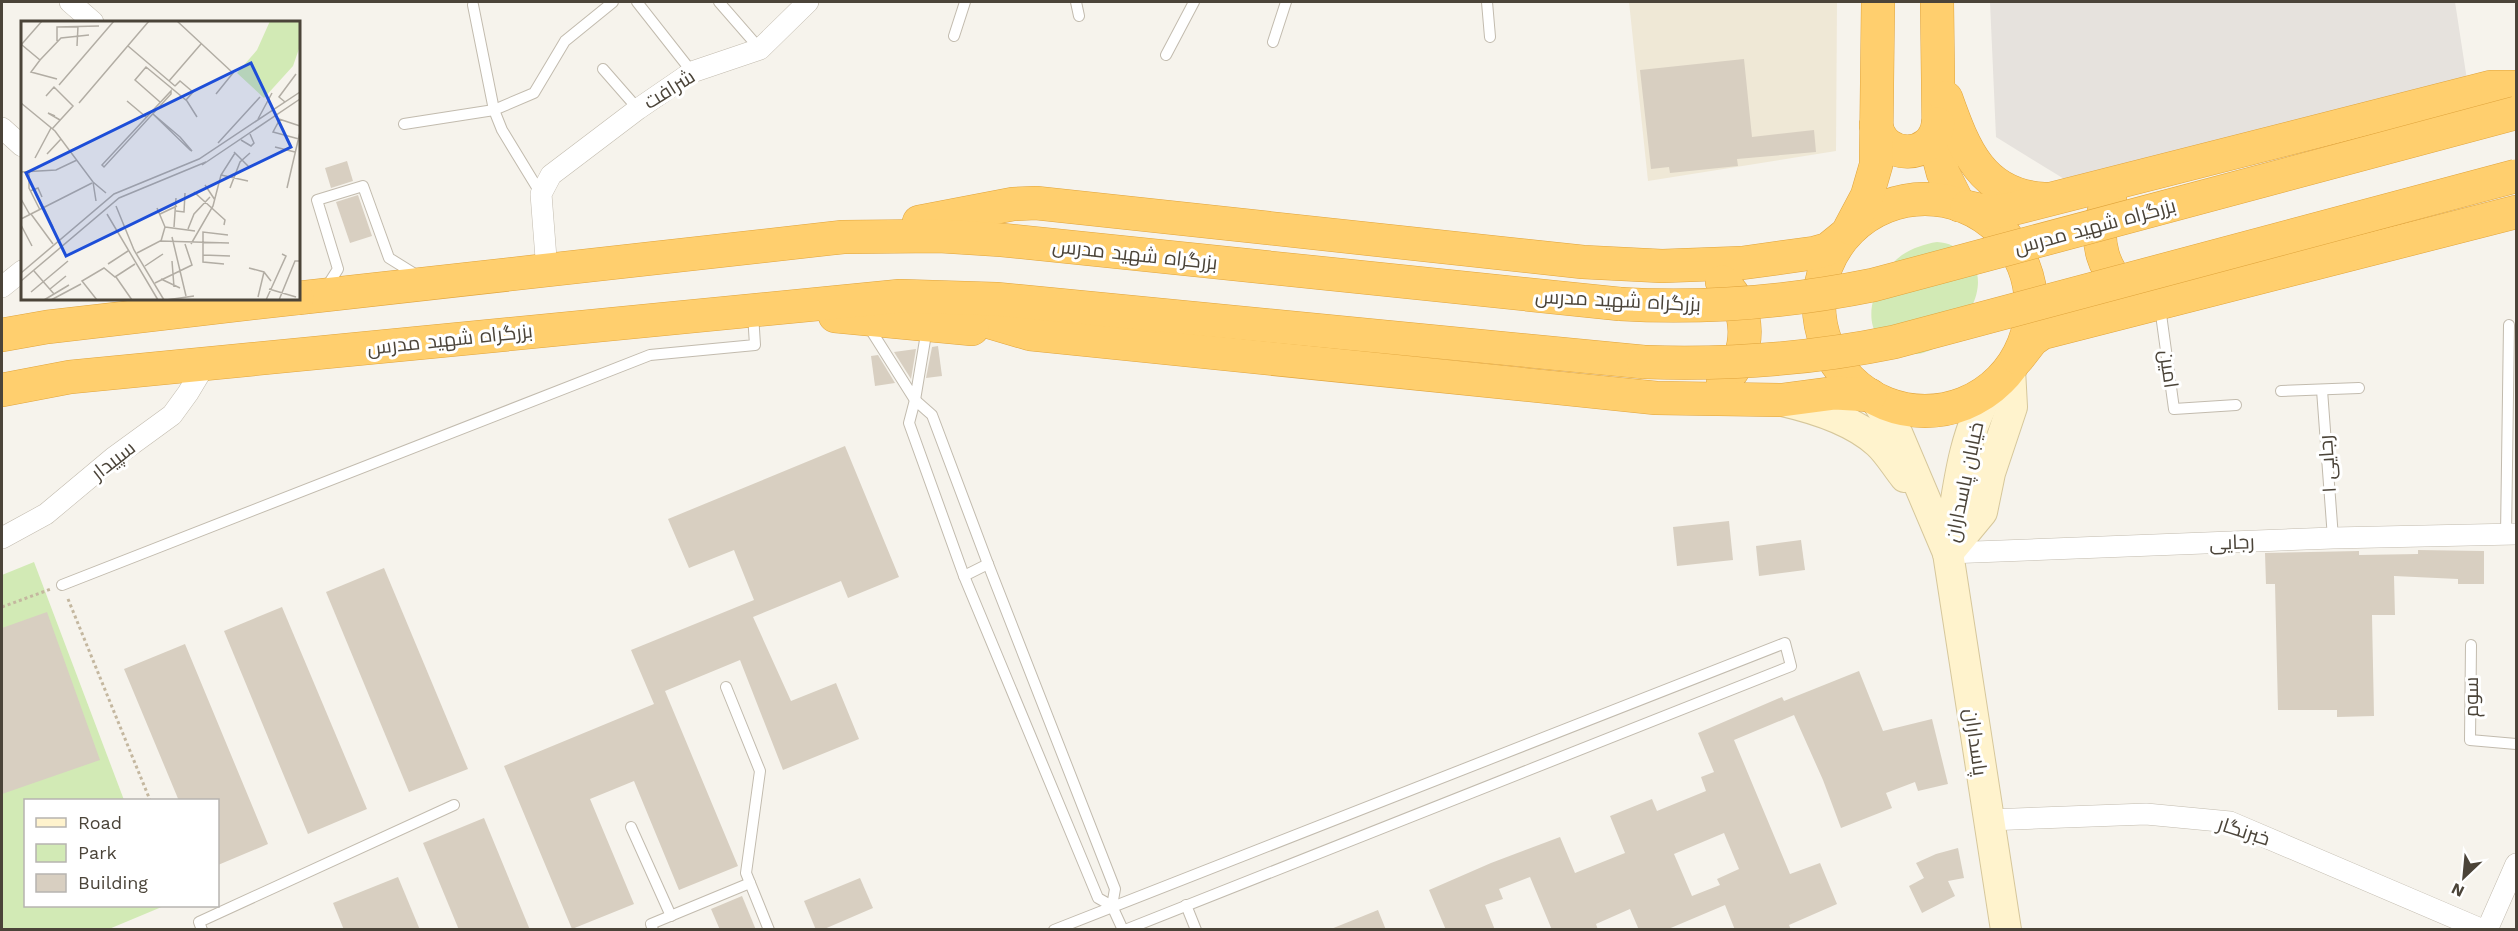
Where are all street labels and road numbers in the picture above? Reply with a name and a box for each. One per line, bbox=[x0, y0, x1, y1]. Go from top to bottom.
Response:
street label: شرافت bbox=[639, 64, 699, 114]
street label: بزرگراه شهید مدرس bbox=[2012, 193, 2179, 260]
street label: بزرگراه شهید مدرس bbox=[1051, 233, 1219, 276]
street label: بزرگراه شهید مدرس bbox=[1534, 284, 1702, 317]
street label: بزرگراه شهید مدرس bbox=[366, 318, 534, 361]
street label: امین bbox=[2153, 348, 2184, 390]
street label: خیابان پاسداران bbox=[1940, 420, 1989, 544]
street label: رجایی ۱ bbox=[2313, 434, 2342, 494]
street label: سپیدار bbox=[85, 435, 141, 486]
street label: رجایی bbox=[2209, 529, 2255, 556]
street label: سوم bbox=[2459, 677, 2485, 717]
street label: پاسداران bbox=[1958, 707, 1993, 778]
street label: خبرنگار bbox=[2214, 811, 2273, 851]

